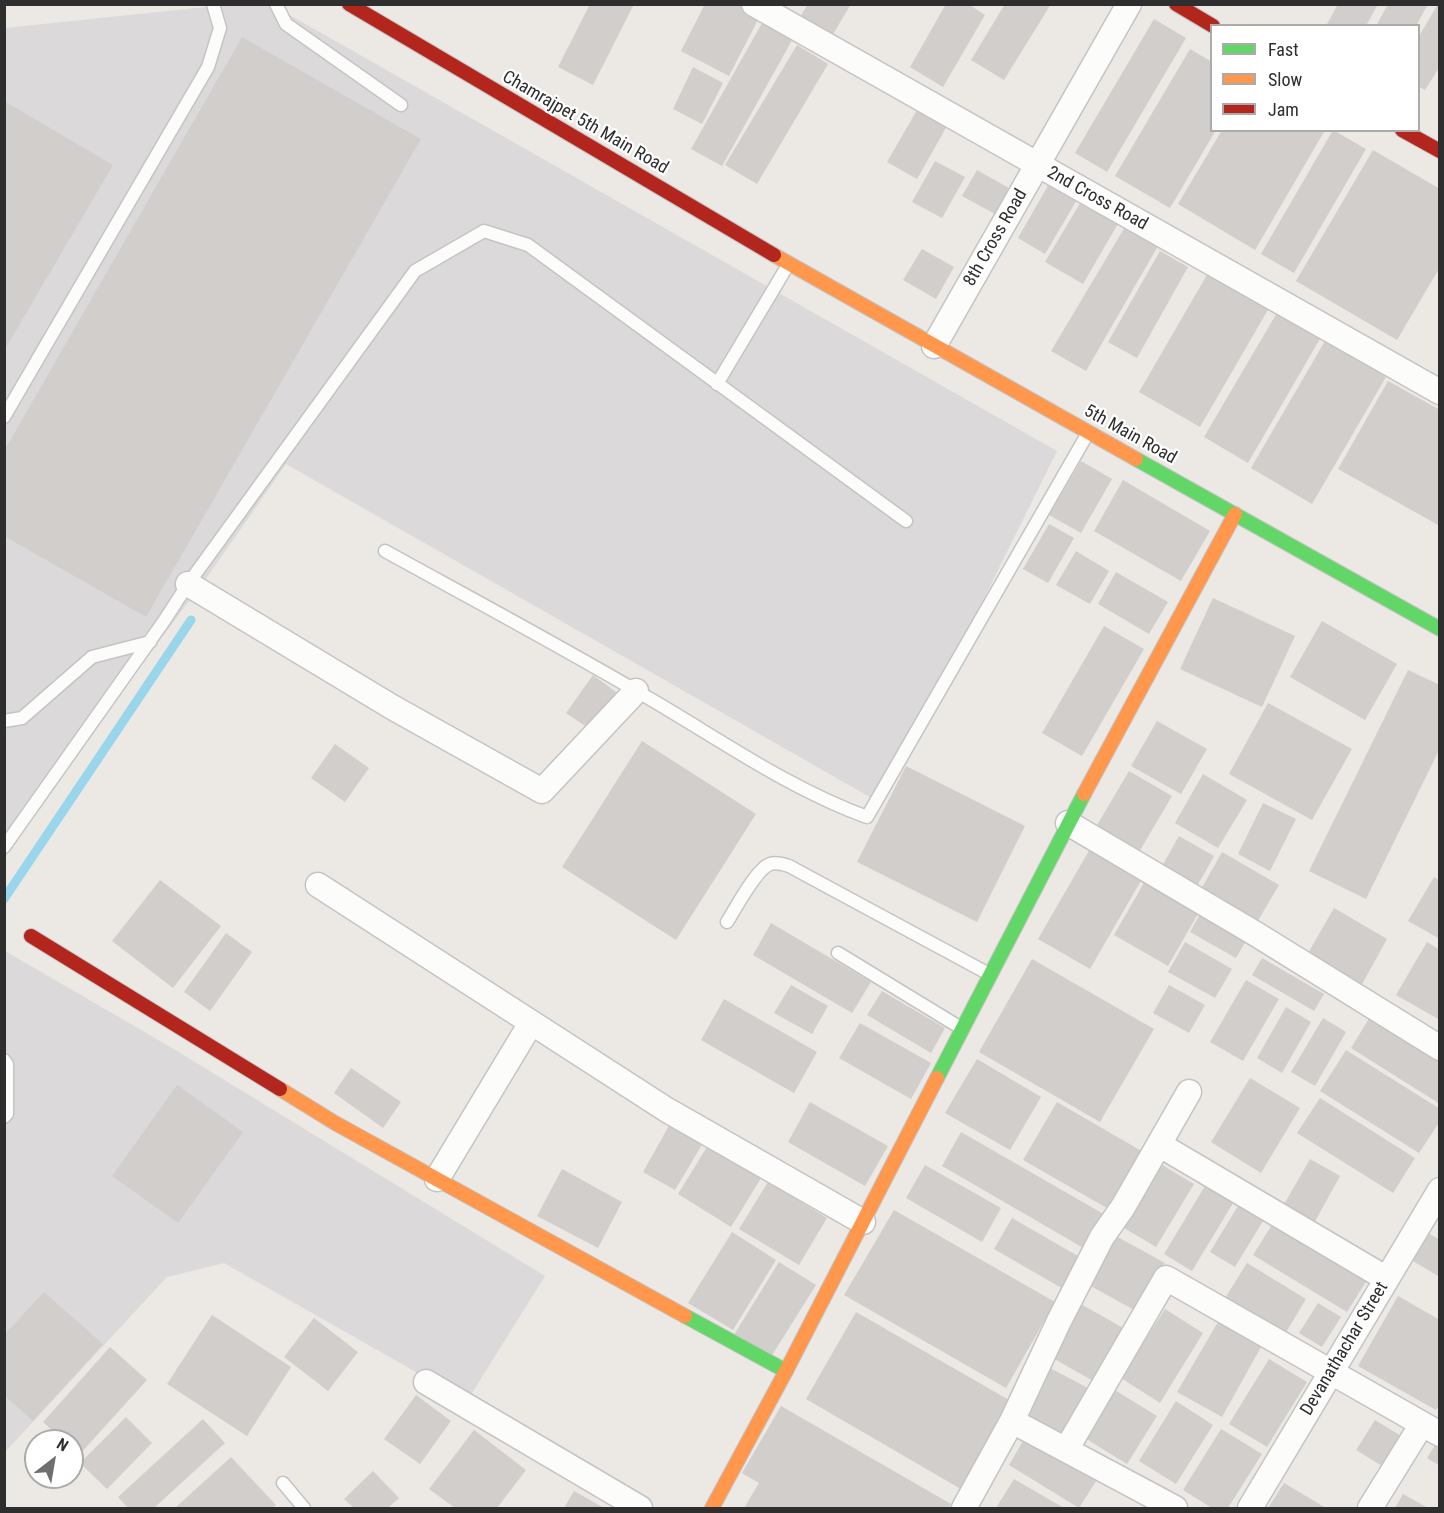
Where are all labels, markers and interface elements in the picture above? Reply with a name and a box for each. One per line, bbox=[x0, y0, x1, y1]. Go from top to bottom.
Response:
legend bbox=[1210, 24, 1420, 132]
text: Fast bbox=[1268, 39, 1299, 60]
street label: Chamrajpet 5th Main Road bbox=[498, 67, 672, 179]
text: Slow bbox=[1268, 69, 1302, 90]
text: Jam bbox=[1268, 99, 1299, 120]
street label: 2nd Cross Road bbox=[1043, 162, 1151, 236]
street label: 8th Cross Road bbox=[960, 186, 1032, 290]
street label: 5th Main Road bbox=[1080, 401, 1180, 469]
street label: Devanathachar Street bbox=[1297, 1278, 1393, 1420]
north arrow bbox=[24, 1429, 84, 1489]
text: N bbox=[53, 1434, 72, 1456]

